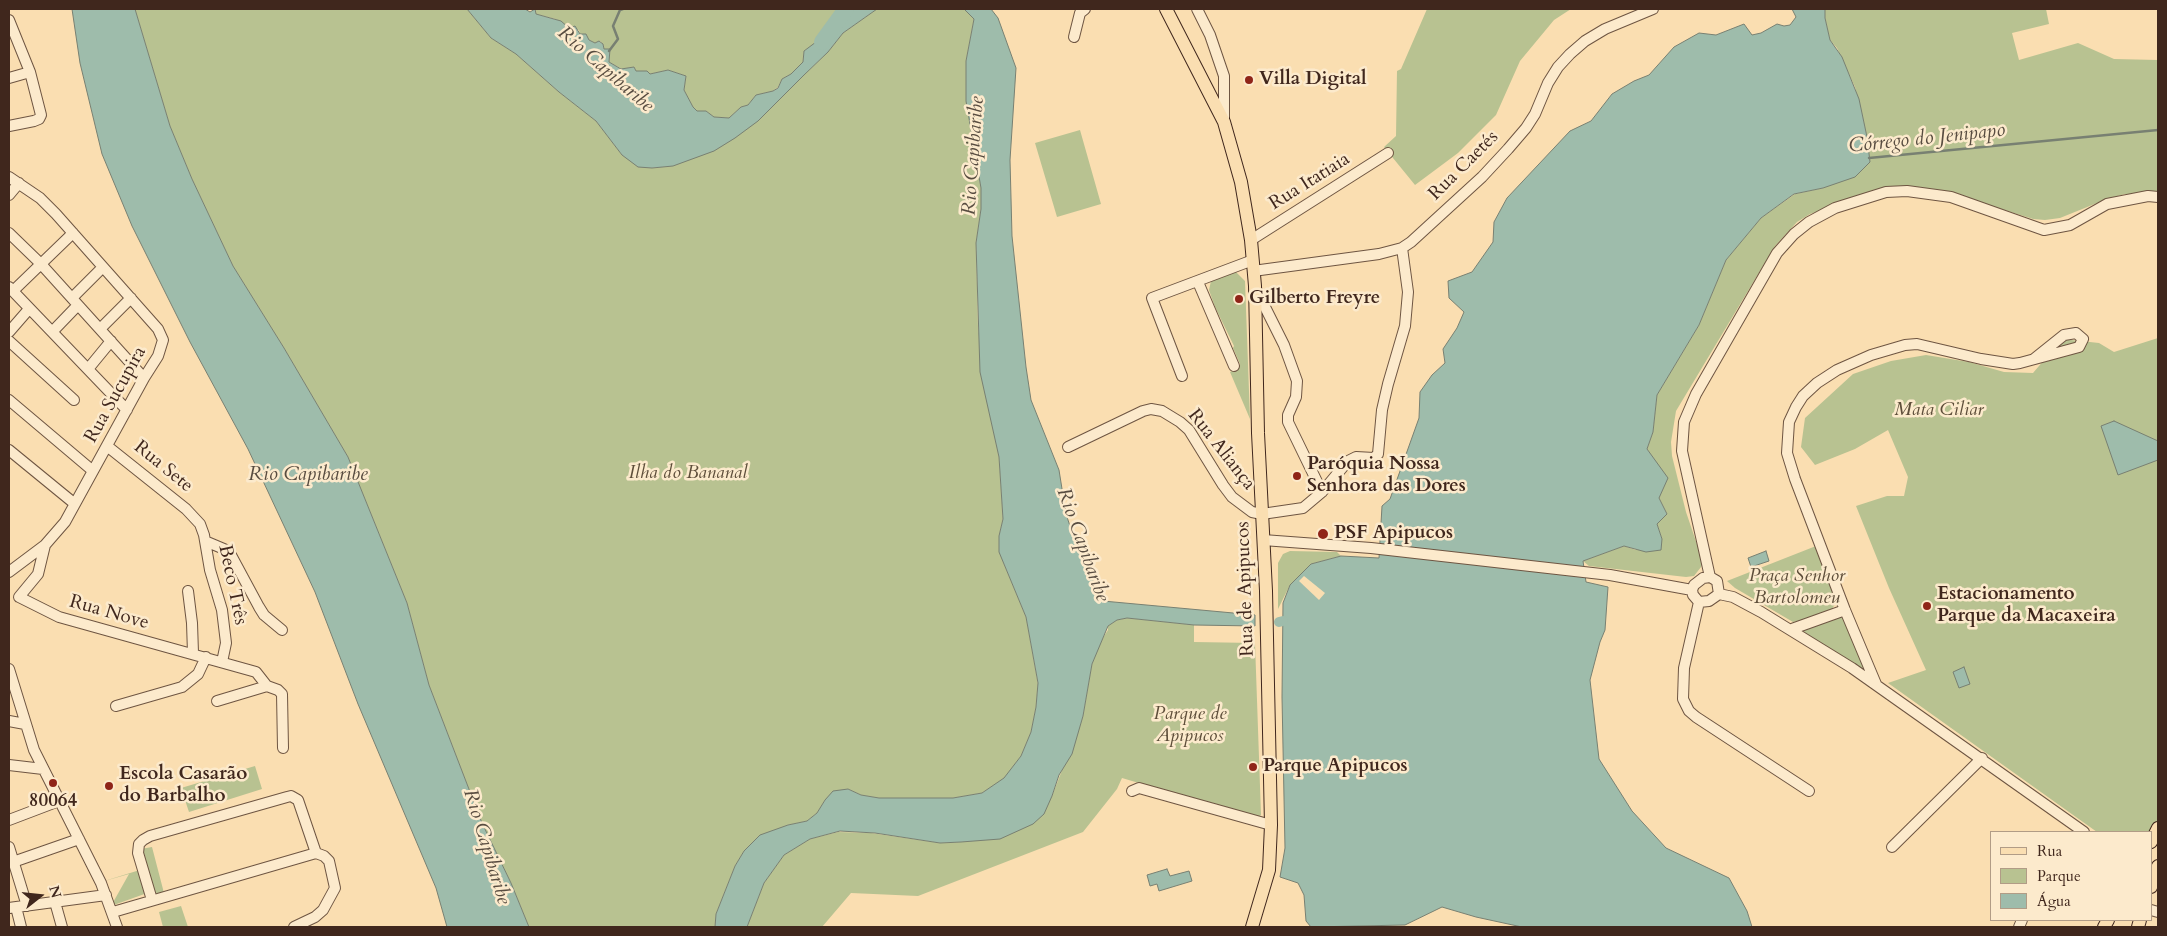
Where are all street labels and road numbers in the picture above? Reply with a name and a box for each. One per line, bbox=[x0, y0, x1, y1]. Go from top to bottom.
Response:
street label: Rua Caetés bbox=[1424, 126, 1504, 206]
street label: Rua Itatiaia bbox=[1265, 148, 1355, 216]
street label: Rua Sucupira bbox=[80, 343, 152, 447]
street label: Rua Aliança bbox=[1182, 405, 1260, 495]
street label: Rua Sete bbox=[129, 436, 197, 498]
street label: Rua de Apipucos bbox=[1232, 521, 1260, 657]
street label: Beco Três bbox=[212, 543, 252, 627]
street label: Rua Nove bbox=[67, 591, 151, 635]

